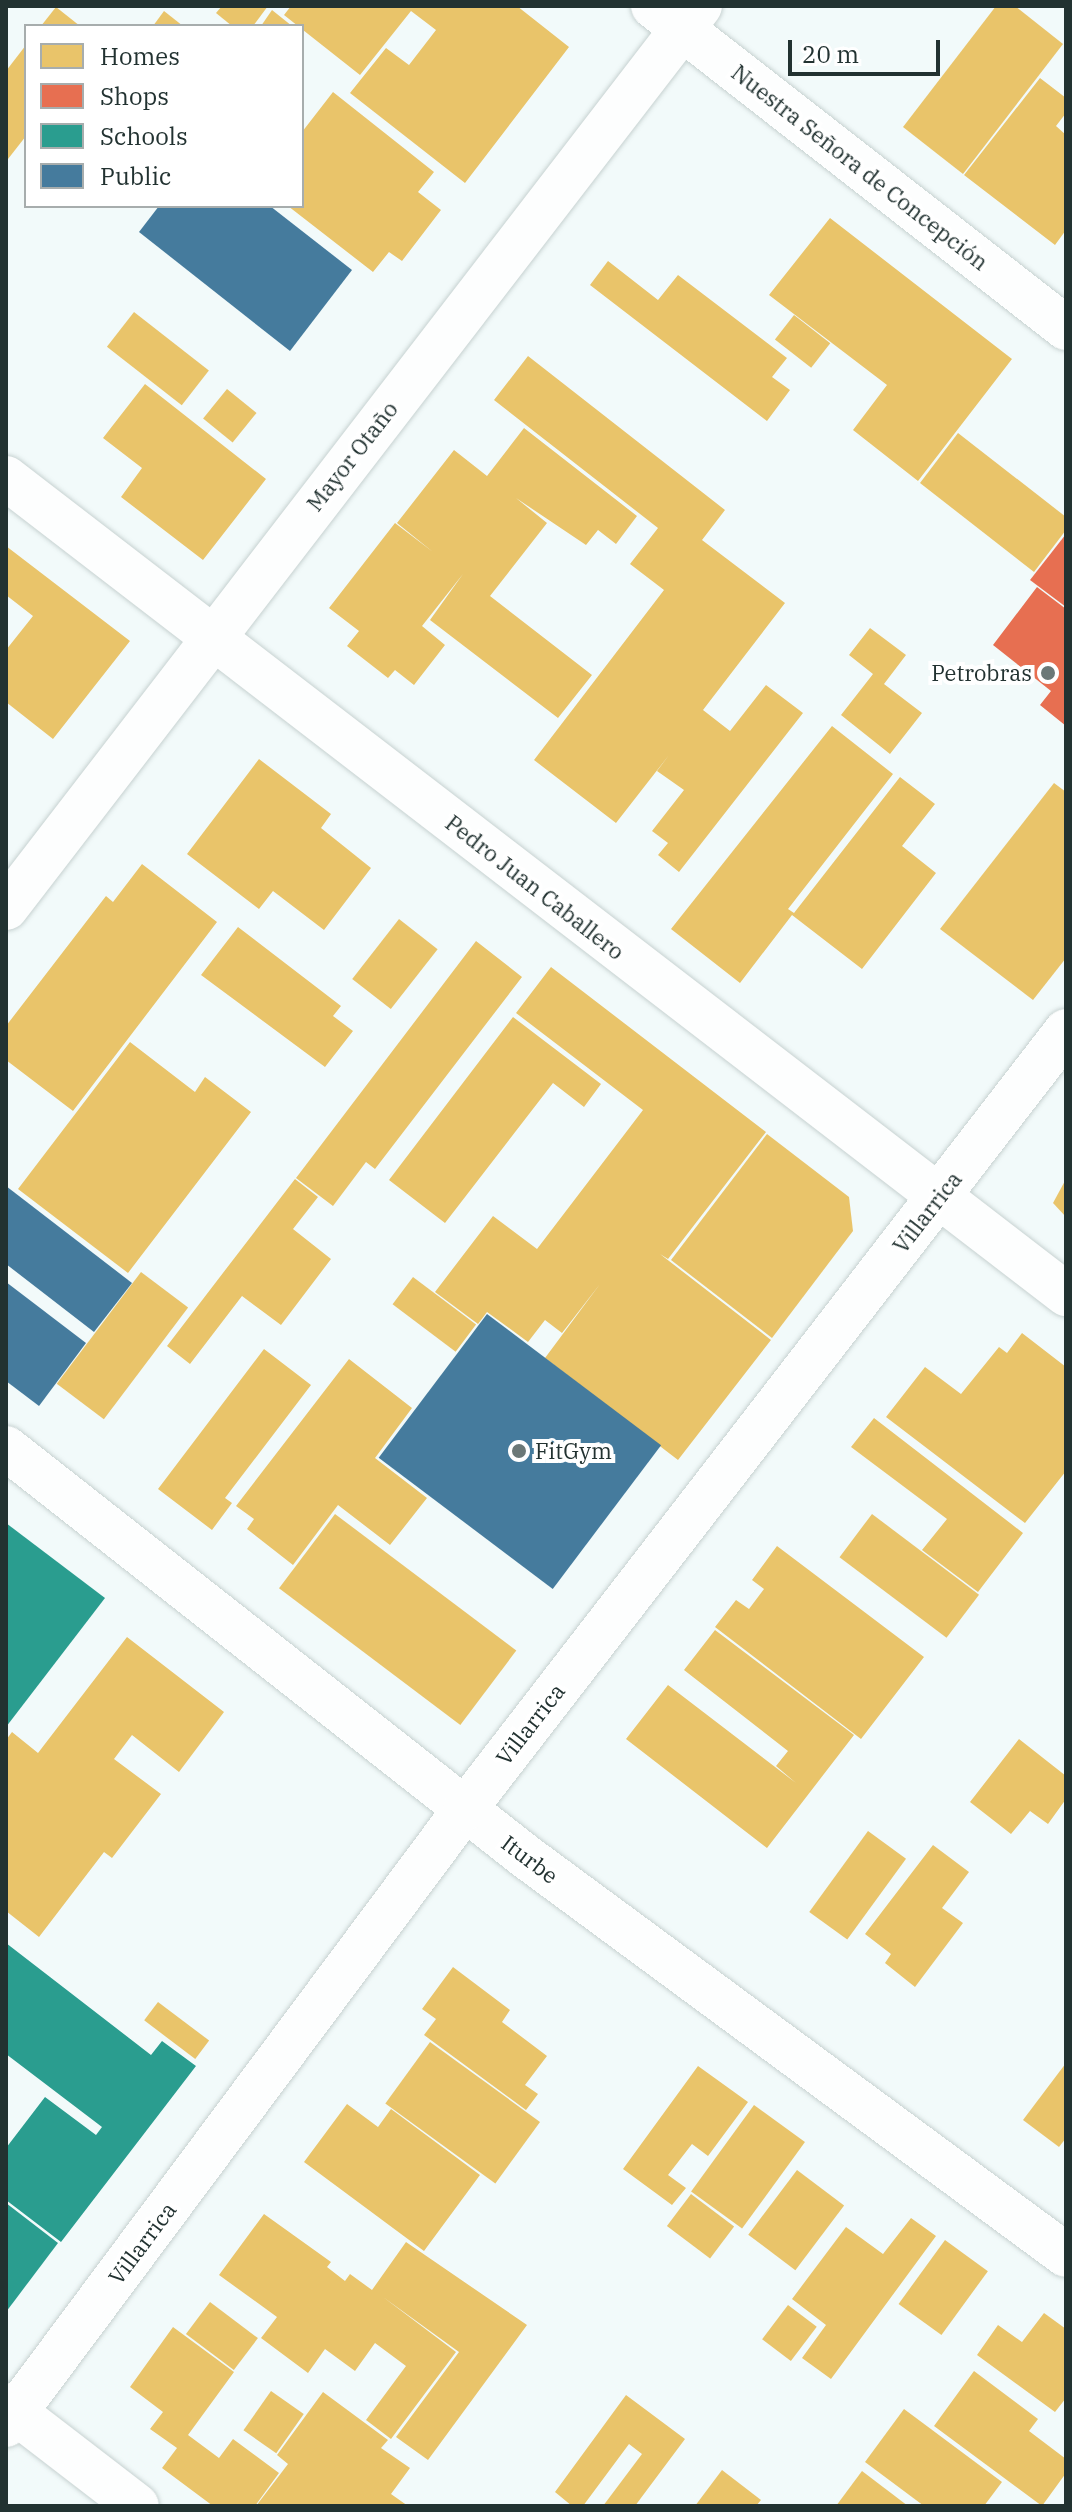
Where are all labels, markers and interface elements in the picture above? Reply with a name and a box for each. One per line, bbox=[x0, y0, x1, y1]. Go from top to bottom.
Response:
legend bbox=[24, 24, 304, 208]
scale bar bbox=[792, 24, 944, 74]
text: 20 m bbox=[802, 38, 859, 70]
text: Homes bbox=[100, 40, 180, 72]
street label: Nuestra Señora de Concepción bbox=[727, 59, 993, 275]
text: Shops bbox=[100, 80, 169, 112]
text: Schools bbox=[100, 120, 188, 152]
text: Public bbox=[100, 160, 171, 192]
street label: Mayor Otaño bbox=[301, 396, 403, 516]
place label: Petrobras bbox=[931, 660, 1032, 686]
marker: Petrobras bbox=[1039, 664, 1057, 682]
street label: Pedro Juan Caballero bbox=[441, 809, 629, 965]
street label: Villarrica bbox=[887, 1166, 967, 1258]
place label: FitGym bbox=[535, 1438, 612, 1464]
marker: FitGym bbox=[510, 1442, 528, 1460]
street label: Villarrica bbox=[490, 1678, 570, 1770]
street label: Iturbe bbox=[497, 1829, 563, 1889]
street label: Villarrica bbox=[103, 2197, 181, 2289]

